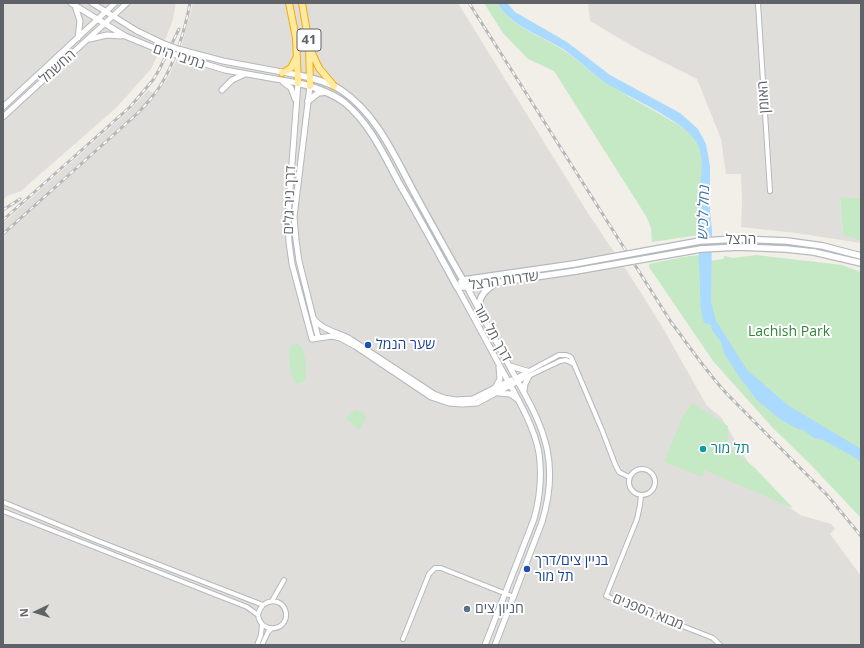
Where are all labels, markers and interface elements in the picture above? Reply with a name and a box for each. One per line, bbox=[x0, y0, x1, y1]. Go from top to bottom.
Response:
road number: 41 bbox=[297, 29, 321, 51]
street label: נתיבי הים bbox=[151, 41, 207, 73]
street label: החשמל bbox=[36, 46, 80, 88]
street label: האומן bbox=[754, 80, 774, 114]
street label: דרך ניר גלים bbox=[280, 165, 300, 235]
water label: נחל לכיש bbox=[694, 184, 714, 240]
street label: הרצל bbox=[726, 232, 756, 248]
street label: שדרות הרצל bbox=[468, 268, 540, 294]
street label: דרך תל מור bbox=[469, 301, 515, 365]
park label: Lachish Park bbox=[748, 324, 830, 340]
place label: שער הנמל bbox=[376, 337, 435, 353]
marker: שער הנמל bbox=[363, 340, 373, 350]
place label: תל מור bbox=[711, 441, 750, 457]
marker: תל מור bbox=[698, 444, 708, 454]
place label: בניין צים/דרך תל מור bbox=[535, 553, 608, 586]
marker: בניין צים/דרך תל מור bbox=[522, 564, 532, 574]
street label: מבוא הספנים bbox=[610, 590, 686, 634]
north arrow bbox=[16, 592, 56, 632]
place label: חניון צים bbox=[475, 601, 524, 617]
marker: חניון צים bbox=[462, 604, 472, 614]
text: N bbox=[16, 608, 31, 618]

